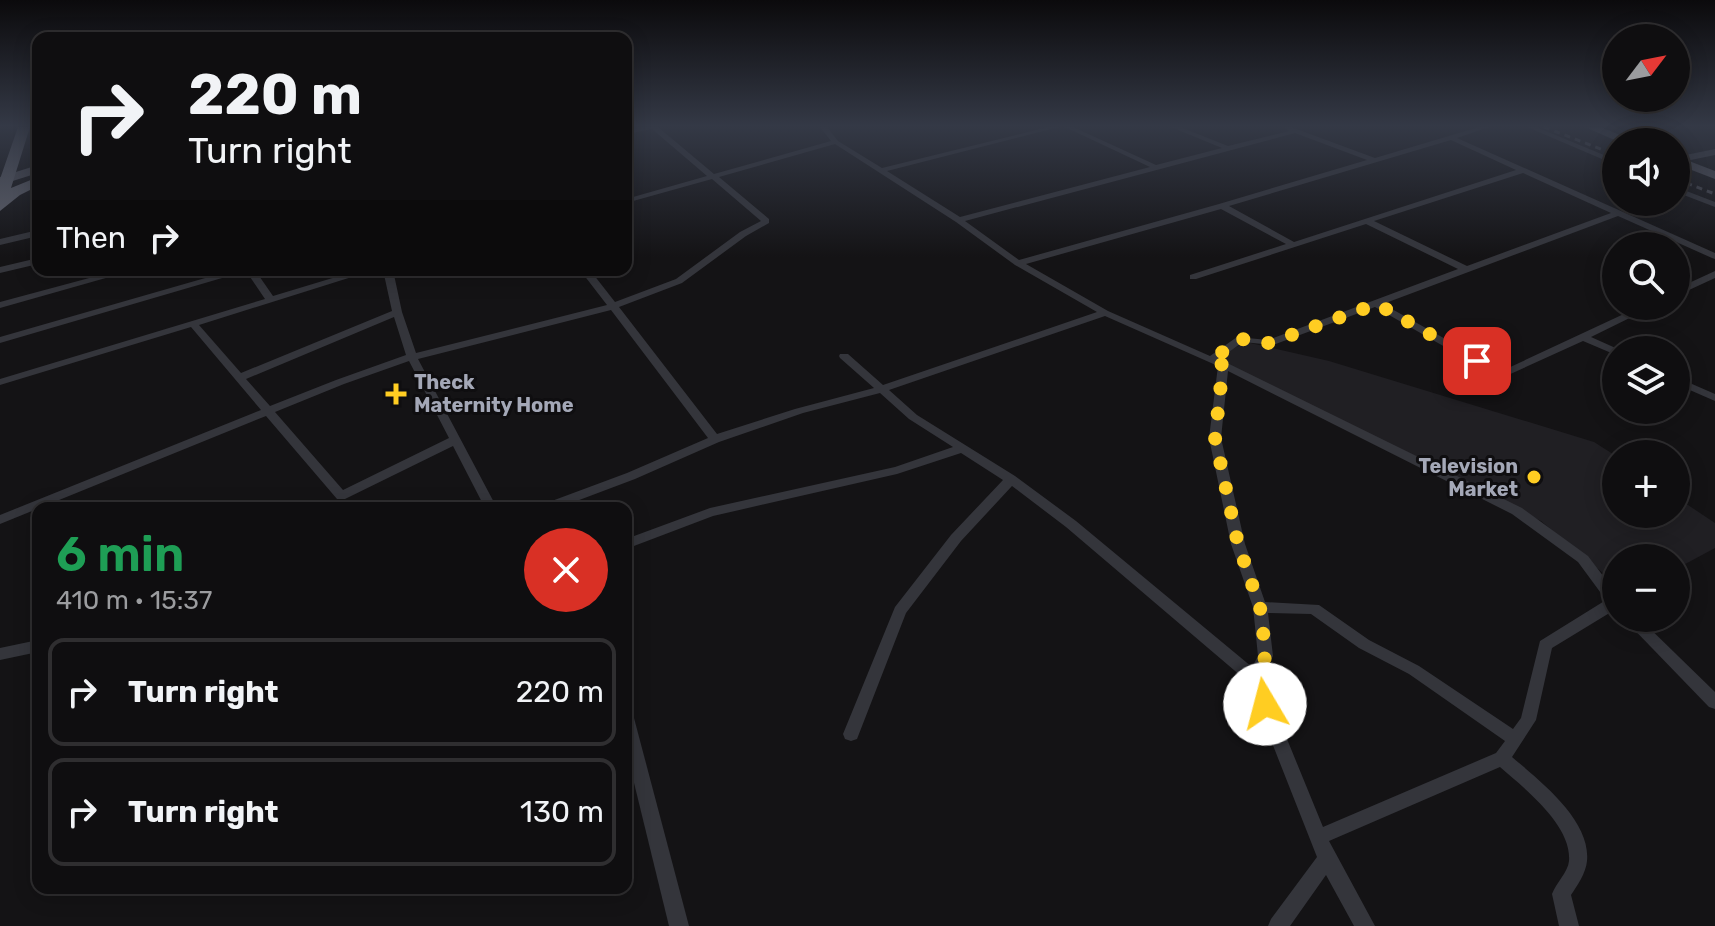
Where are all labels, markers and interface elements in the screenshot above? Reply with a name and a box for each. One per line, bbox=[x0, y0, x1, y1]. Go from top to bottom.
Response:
north arrow bbox=[1602, 24, 1690, 112]
map controls bbox=[1602, 24, 1690, 632]
text: 220 m bbox=[188, 62, 362, 128]
icon: right bbox=[56, 64, 160, 168]
button: sound bbox=[1602, 128, 1690, 216]
text: Turn right bbox=[188, 129, 352, 172]
icon: right bbox=[142, 216, 186, 260]
text: Then bbox=[56, 220, 126, 256]
button: search bbox=[1602, 232, 1690, 320]
pin bbox=[1443, 327, 1511, 395]
button: layers bbox=[1602, 336, 1690, 424]
icon: arrive bbox=[1455, 339, 1499, 383]
place label: Theck Maternity Home bbox=[414, 370, 574, 417]
marker: Theck Maternity Home bbox=[385, 383, 407, 405]
button: + bbox=[1602, 440, 1690, 528]
place label: Television Market bbox=[1419, 454, 1518, 501]
marker: Television Market bbox=[1525, 468, 1543, 486]
text: 6 min bbox=[56, 526, 184, 583]
button: close bbox=[524, 528, 608, 612]
button: − bbox=[1602, 544, 1690, 632]
text: 410 m · 15:37 bbox=[56, 585, 212, 616]
position arrow bbox=[1223, 662, 1307, 746]
icon: right bbox=[60, 670, 104, 714]
text: Turn right bbox=[128, 674, 279, 710]
text: 220 m bbox=[516, 674, 604, 710]
icon: right bbox=[60, 790, 104, 834]
text: Turn right bbox=[128, 794, 279, 830]
text: 130 m bbox=[520, 794, 604, 830]

